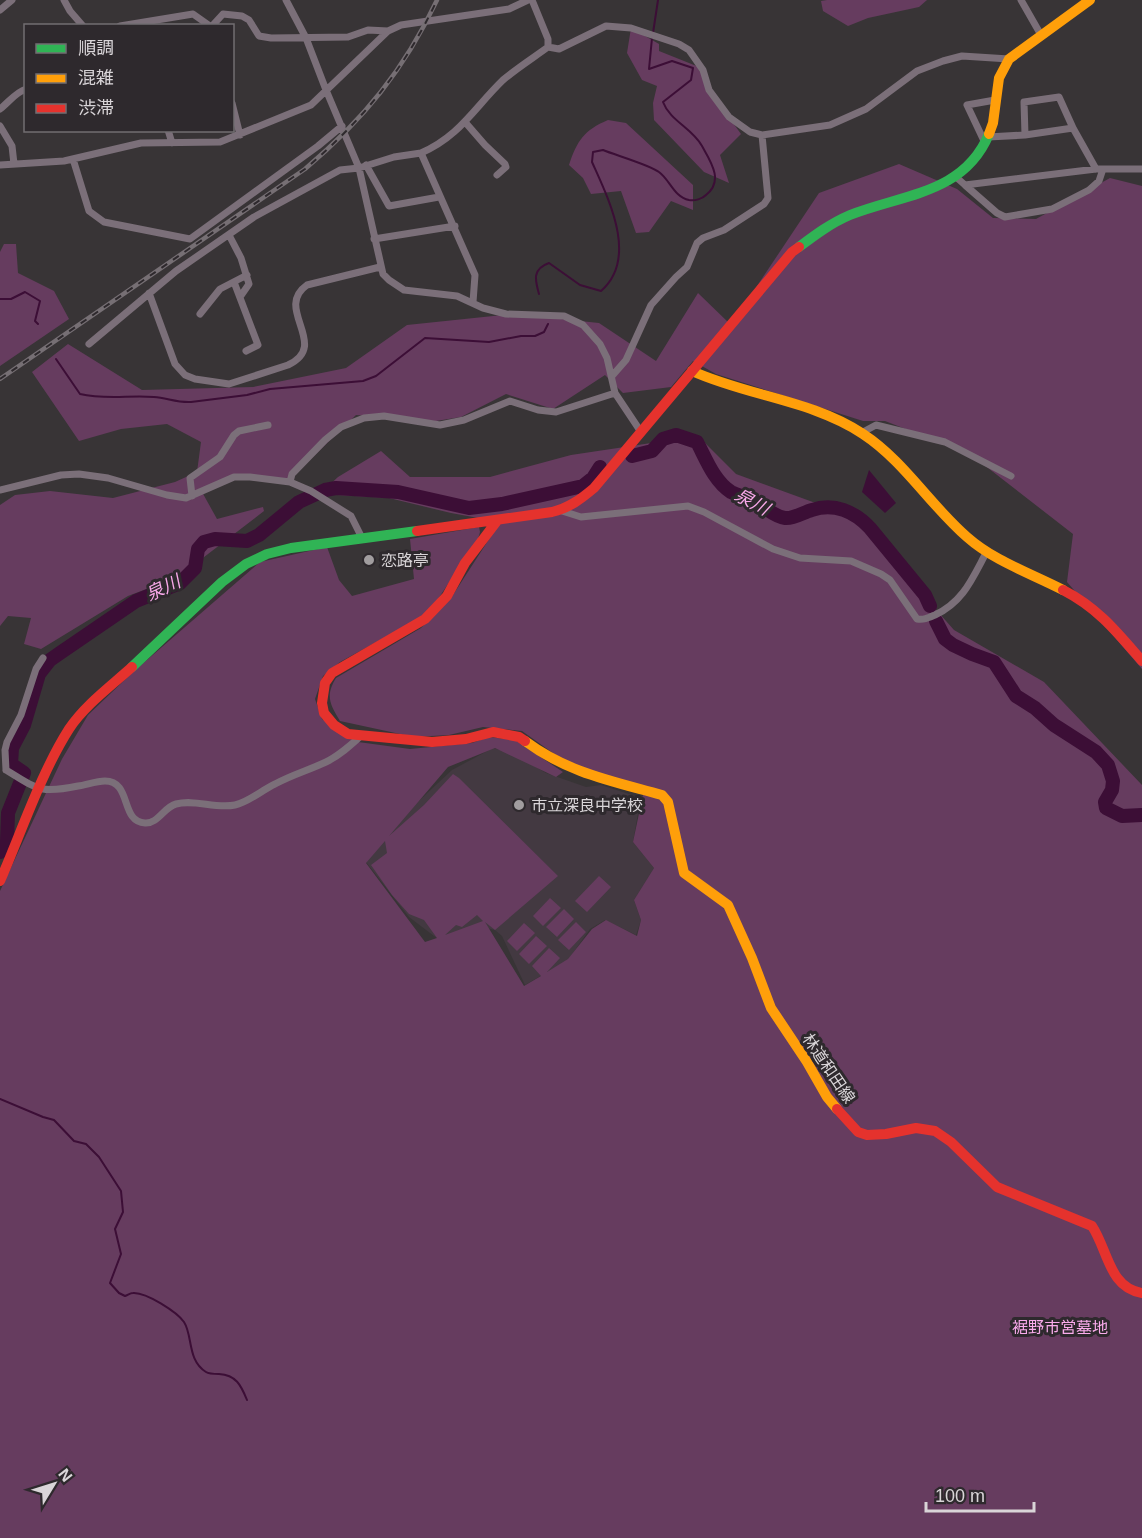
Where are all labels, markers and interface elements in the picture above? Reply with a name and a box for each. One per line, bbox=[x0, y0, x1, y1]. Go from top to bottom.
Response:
legend bbox=[24, 24, 234, 132]
text: 順調 bbox=[78, 38, 114, 58]
text: 混雑 bbox=[78, 68, 114, 88]
text: 渋滞 bbox=[78, 98, 114, 118]
water label: 泉川 bbox=[731, 485, 774, 520]
place label: 恋路亭 bbox=[381, 552, 429, 569]
marker: 恋路亭 bbox=[362, 553, 376, 567]
water label: 泉川 bbox=[142, 570, 185, 605]
place label: 市立深良中学校 bbox=[531, 797, 643, 814]
marker: 市立深良中学校 bbox=[512, 798, 526, 812]
street label: 林道和田線 bbox=[799, 1030, 858, 1106]
park label: 裾野市営墓地 bbox=[1012, 1319, 1108, 1336]
north arrow bbox=[24, 1454, 84, 1514]
text: N bbox=[55, 1465, 76, 1485]
scale bar bbox=[926, 1475, 1034, 1513]
text: 100 m bbox=[935, 1486, 985, 1506]

